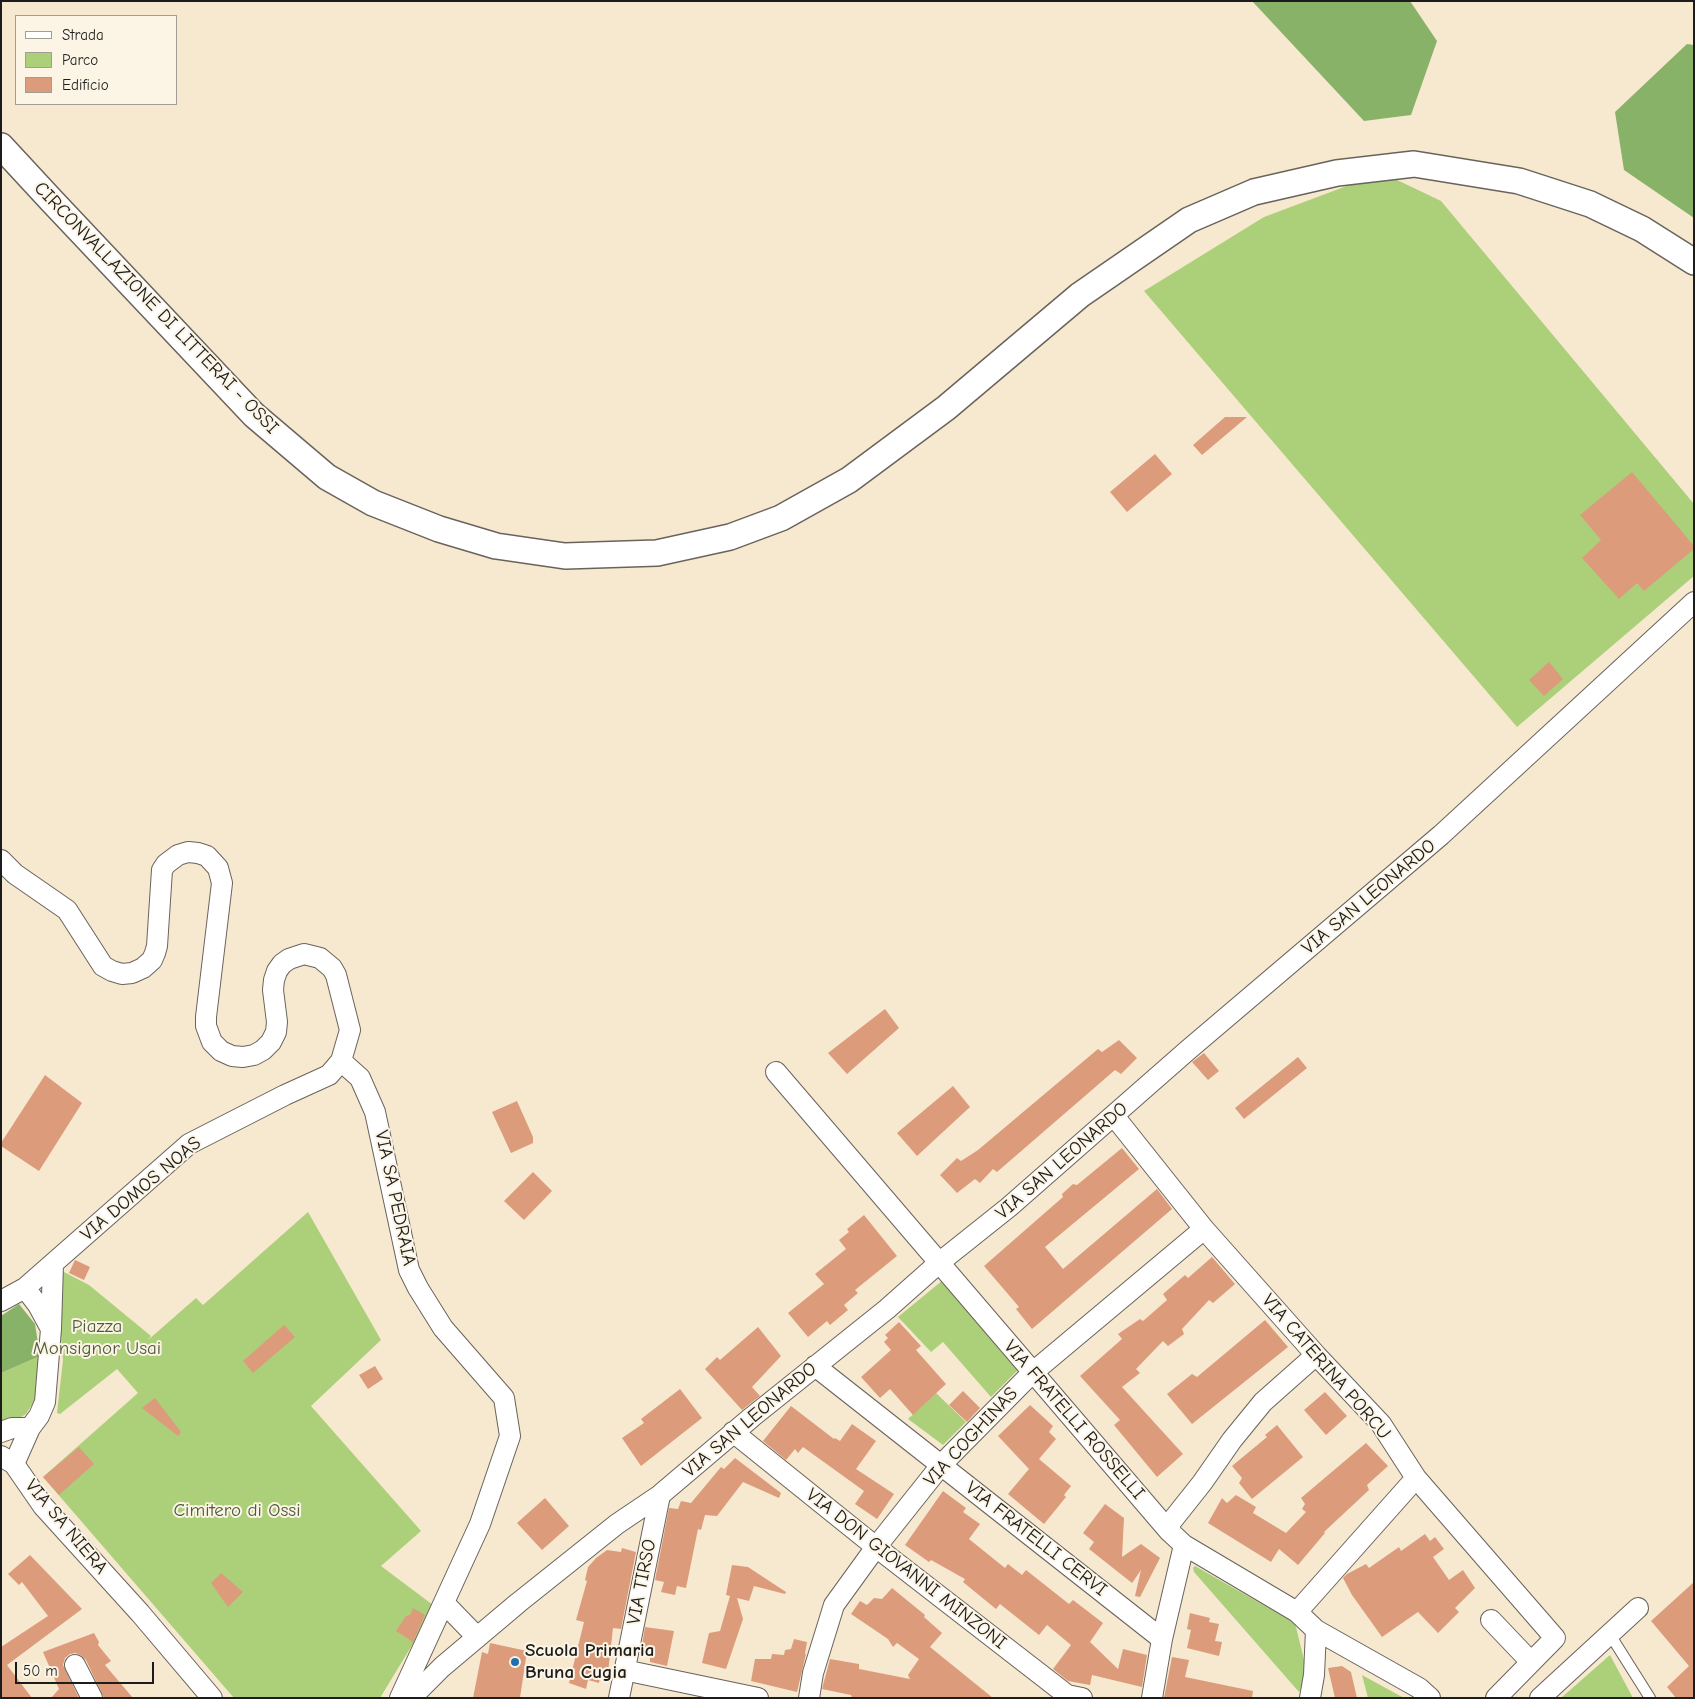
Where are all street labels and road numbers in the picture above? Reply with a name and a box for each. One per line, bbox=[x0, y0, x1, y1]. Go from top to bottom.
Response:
street label: CIRCONVALLAZIONE DI LITTERAI - OSSI bbox=[29, 177, 283, 439]
street label: VIA SAN LEONARDO bbox=[1298, 834, 1440, 960]
street label: VIA SAN LEONARDO bbox=[991, 1097, 1133, 1225]
street label: VIA SA PEDRAIA bbox=[370, 1128, 420, 1268]
street label: VIA DOMOS NOAS bbox=[76, 1132, 206, 1246]
street label: VIA CATERINA PORCU bbox=[1257, 1290, 1395, 1444]
street label: VIA FRATELLI ROSSELLI bbox=[999, 1336, 1149, 1504]
street label: VIA SAN LEONARDO bbox=[679, 1357, 821, 1483]
street label: VIA COGHINAS bbox=[919, 1383, 1023, 1491]
street label: VIA SA NIERA bbox=[20, 1475, 112, 1579]
street label: VIA FRATELLI CERVI bbox=[961, 1477, 1111, 1601]
street label: VIA DON GIOVANNI MINZONI bbox=[801, 1484, 1011, 1654]
street label: VIA TIRSO bbox=[623, 1537, 661, 1627]

